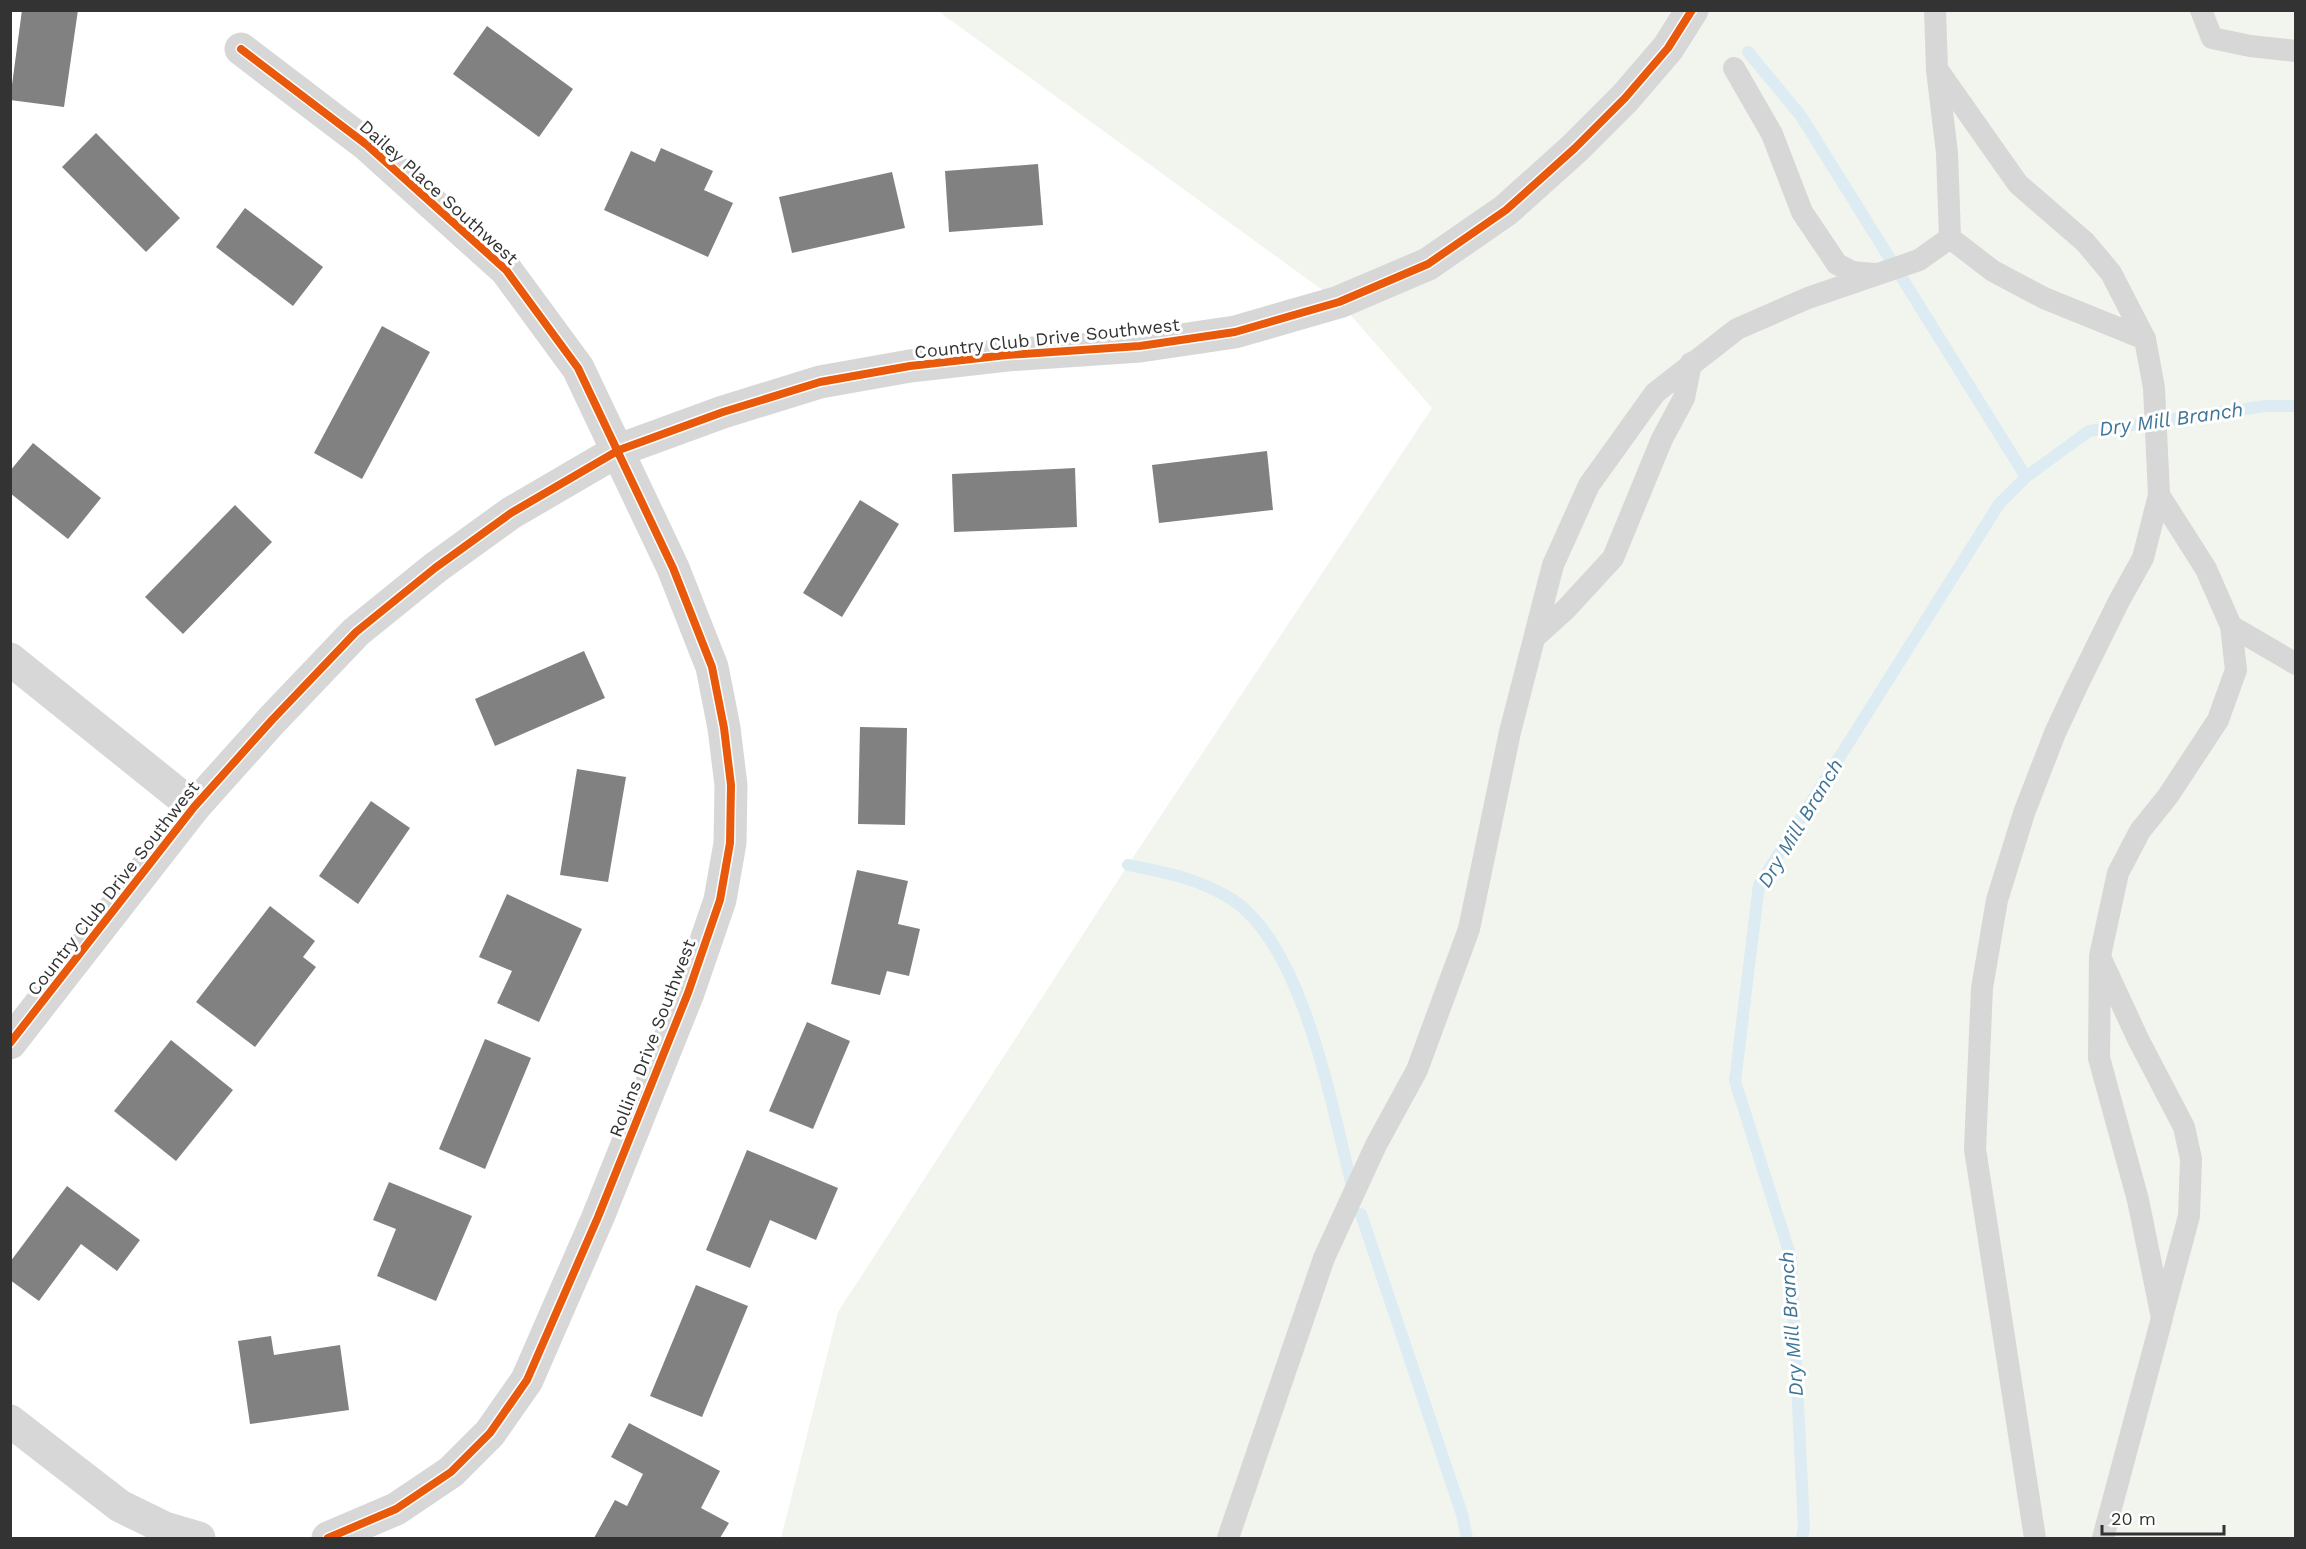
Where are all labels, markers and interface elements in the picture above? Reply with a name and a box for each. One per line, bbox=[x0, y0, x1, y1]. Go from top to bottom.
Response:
street label: Dailey Place Southwest bbox=[355, 115, 523, 269]
street label: Country Club Drive Southwest bbox=[913, 314, 1181, 362]
water label: Dry Mill Branch bbox=[2097, 397, 2245, 441]
water label: Dry Mill Branch bbox=[1752, 754, 1848, 892]
street label: Country Club Drive Southwest bbox=[23, 776, 204, 1000]
street label: Rollins Drive Southwest bbox=[605, 936, 700, 1140]
water label: Dry Mill Branch bbox=[1774, 1251, 1808, 1397]
scale bar bbox=[2102, 1498, 2224, 1536]
text: 20 m bbox=[2111, 1508, 2156, 1529]

